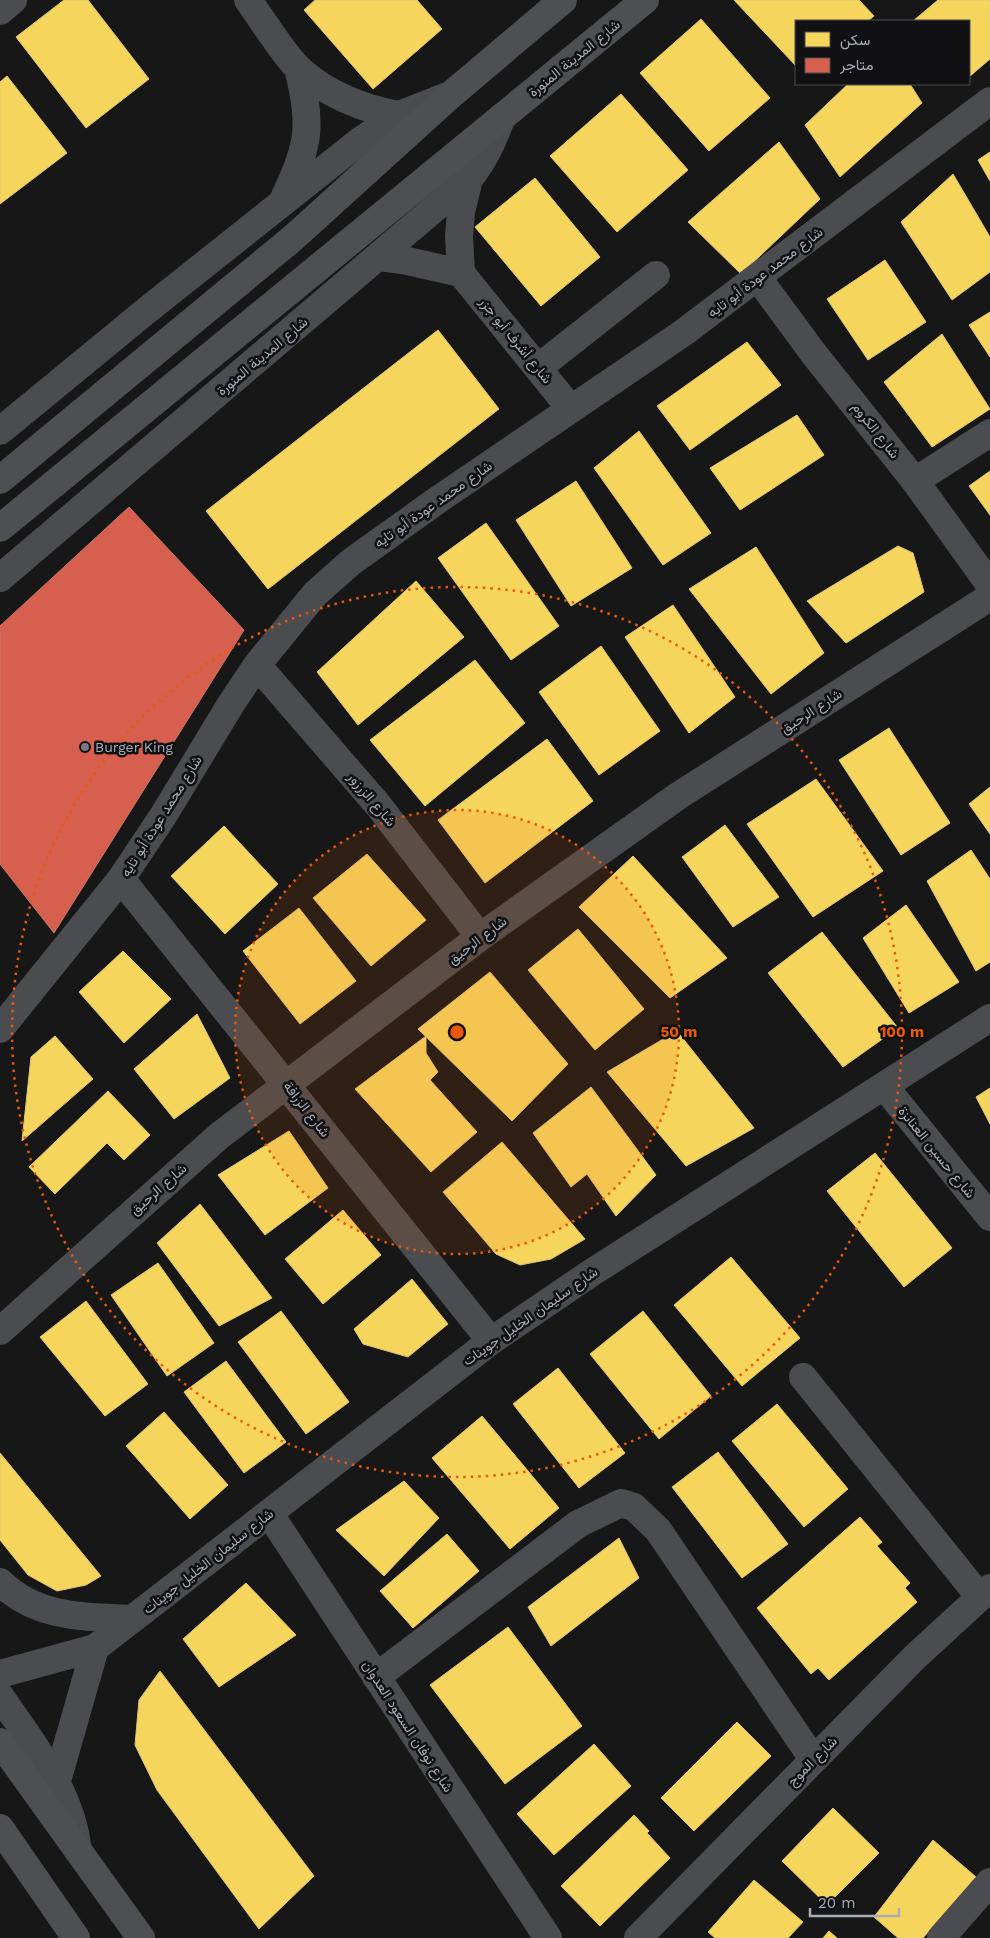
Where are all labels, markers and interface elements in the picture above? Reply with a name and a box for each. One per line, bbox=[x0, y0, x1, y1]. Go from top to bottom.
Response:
street label: شارع المدينة المنورة bbox=[525, 16, 625, 102]
legend bbox=[795, 20, 970, 85]
text: سكن bbox=[840, 31, 870, 50]
text: متاجر bbox=[839, 56, 874, 74]
street label: شارع محمد عودة أبو تايه bbox=[704, 223, 828, 323]
street label: شارع أشرف أبو جزر bbox=[473, 293, 556, 388]
street label: شارع المدينة المنورة bbox=[213, 313, 312, 401]
street label: شارع الكروم bbox=[847, 399, 903, 463]
street label: شارع محمد عودة أبو تايه bbox=[371, 457, 497, 553]
street label: شارع الرحيق bbox=[777, 685, 846, 739]
place label: Burger King bbox=[95, 739, 173, 755]
marker: Burger King bbox=[79, 741, 91, 753]
street label: شارع محمد عودة أبو تايه bbox=[117, 752, 207, 881]
street label: شارع الزرزور bbox=[342, 768, 399, 831]
street label: شارع الرحيق bbox=[444, 913, 511, 970]
centre of rings bbox=[448, 1023, 466, 1041]
text: 50 m bbox=[661, 1023, 697, 1041]
text: 100 m bbox=[880, 1023, 924, 1041]
street label: شارع الزرافة bbox=[278, 1078, 334, 1142]
street label: شارع حسين العنانزة bbox=[893, 1103, 979, 1203]
street label: شارع الرحيق bbox=[126, 1160, 192, 1220]
street label: شارع سليمان الخليل جوينات bbox=[459, 1263, 602, 1371]
street label: شارع سليمان الخليل جوينات bbox=[140, 1505, 278, 1619]
street label: شارع نوفان السعود العدوان bbox=[357, 1657, 457, 1797]
street label: شارع الموج bbox=[784, 1733, 842, 1791]
scale bar bbox=[810, 1886, 899, 1918]
text: 20 m bbox=[818, 1894, 856, 1912]

